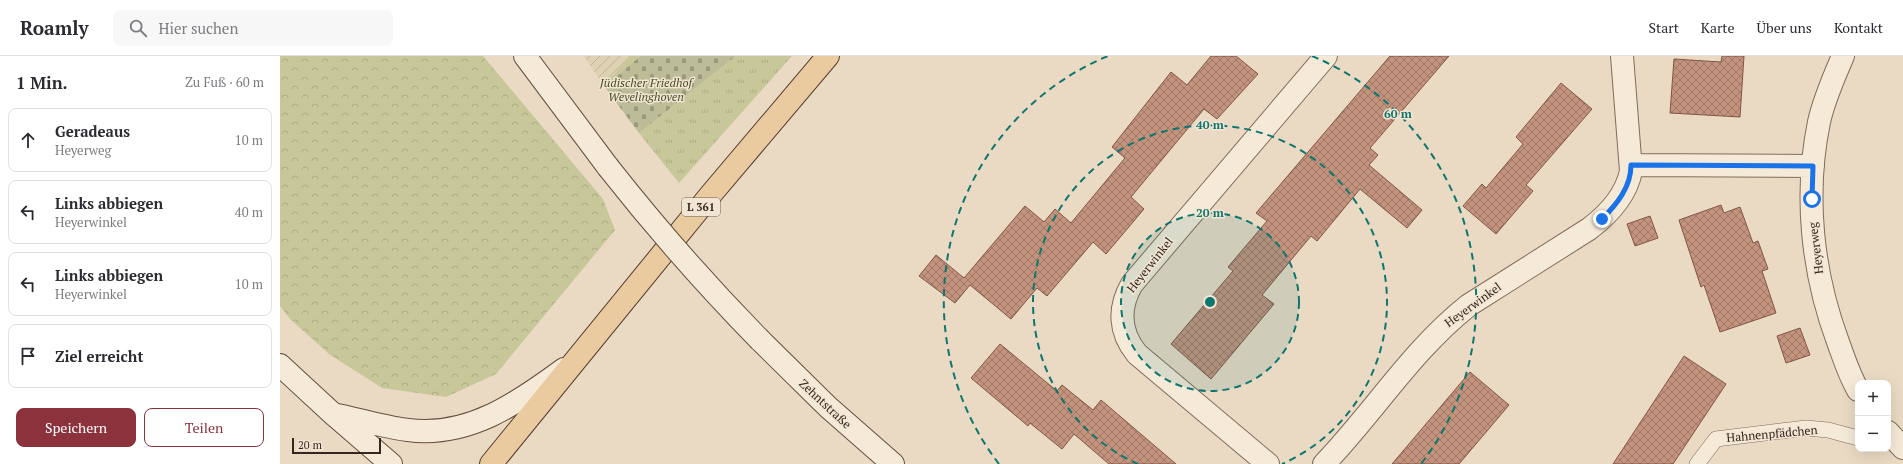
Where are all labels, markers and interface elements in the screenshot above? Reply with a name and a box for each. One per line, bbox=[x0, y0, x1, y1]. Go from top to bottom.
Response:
search box bbox=[113, 10, 393, 46]
text: Roamly bbox=[20, 15, 89, 40]
icon: search bbox=[127, 17, 149, 39]
text: Hier suchen bbox=[159, 18, 238, 38]
text: Start bbox=[1649, 18, 1679, 37]
text: Karte bbox=[1701, 18, 1735, 37]
text: Über uns bbox=[1757, 18, 1812, 37]
text: Kontakt bbox=[1834, 18, 1883, 37]
text: 1 Min. bbox=[16, 71, 68, 94]
text: Zu Fuß · 60 m bbox=[185, 73, 264, 91]
park label: Jüdischer Friedhof Wevelinghoven bbox=[599, 75, 695, 104]
text: 60 m bbox=[1384, 106, 1412, 121]
text: 40 m bbox=[1196, 117, 1224, 132]
text: Geradeaus bbox=[55, 121, 130, 141]
icon: ahead bbox=[17, 129, 39, 151]
text: 10 m bbox=[235, 131, 263, 149]
text: Heyerweg bbox=[55, 141, 111, 159]
route start bbox=[1803, 190, 1821, 208]
text: Links abbiegen bbox=[55, 193, 163, 213]
road number: L 361 bbox=[682, 198, 720, 216]
icon: left bbox=[17, 201, 39, 223]
text: 40 m bbox=[235, 203, 263, 221]
text: 20 m bbox=[1196, 205, 1224, 220]
route end bbox=[1593, 210, 1611, 228]
text: Heyerwinkel bbox=[55, 213, 127, 231]
street label: Heyerweg bbox=[1805, 221, 1826, 275]
street label: Heyerwinkel bbox=[1123, 234, 1176, 295]
text: Links abbiegen bbox=[55, 265, 163, 285]
icon: left bbox=[17, 273, 39, 295]
text: 10 m bbox=[235, 275, 263, 293]
street label: Heyerwinkel bbox=[1441, 279, 1504, 330]
text: Heyerwinkel bbox=[55, 285, 127, 303]
centre of rings bbox=[1203, 295, 1217, 309]
icon: arrive bbox=[17, 345, 39, 367]
text: Ziel erreicht bbox=[55, 346, 143, 366]
street label: Zehntstraße bbox=[796, 376, 854, 432]
map controls bbox=[1855, 380, 1891, 452]
button: + bbox=[1855, 380, 1891, 416]
button: Speichern bbox=[16, 408, 136, 447]
button: Teilen bbox=[144, 408, 264, 447]
button: − bbox=[1855, 416, 1891, 452]
street label: Hahnenpfädchen bbox=[1726, 422, 1818, 445]
scale bar bbox=[292, 436, 381, 455]
text: 20 m bbox=[298, 438, 322, 452]

